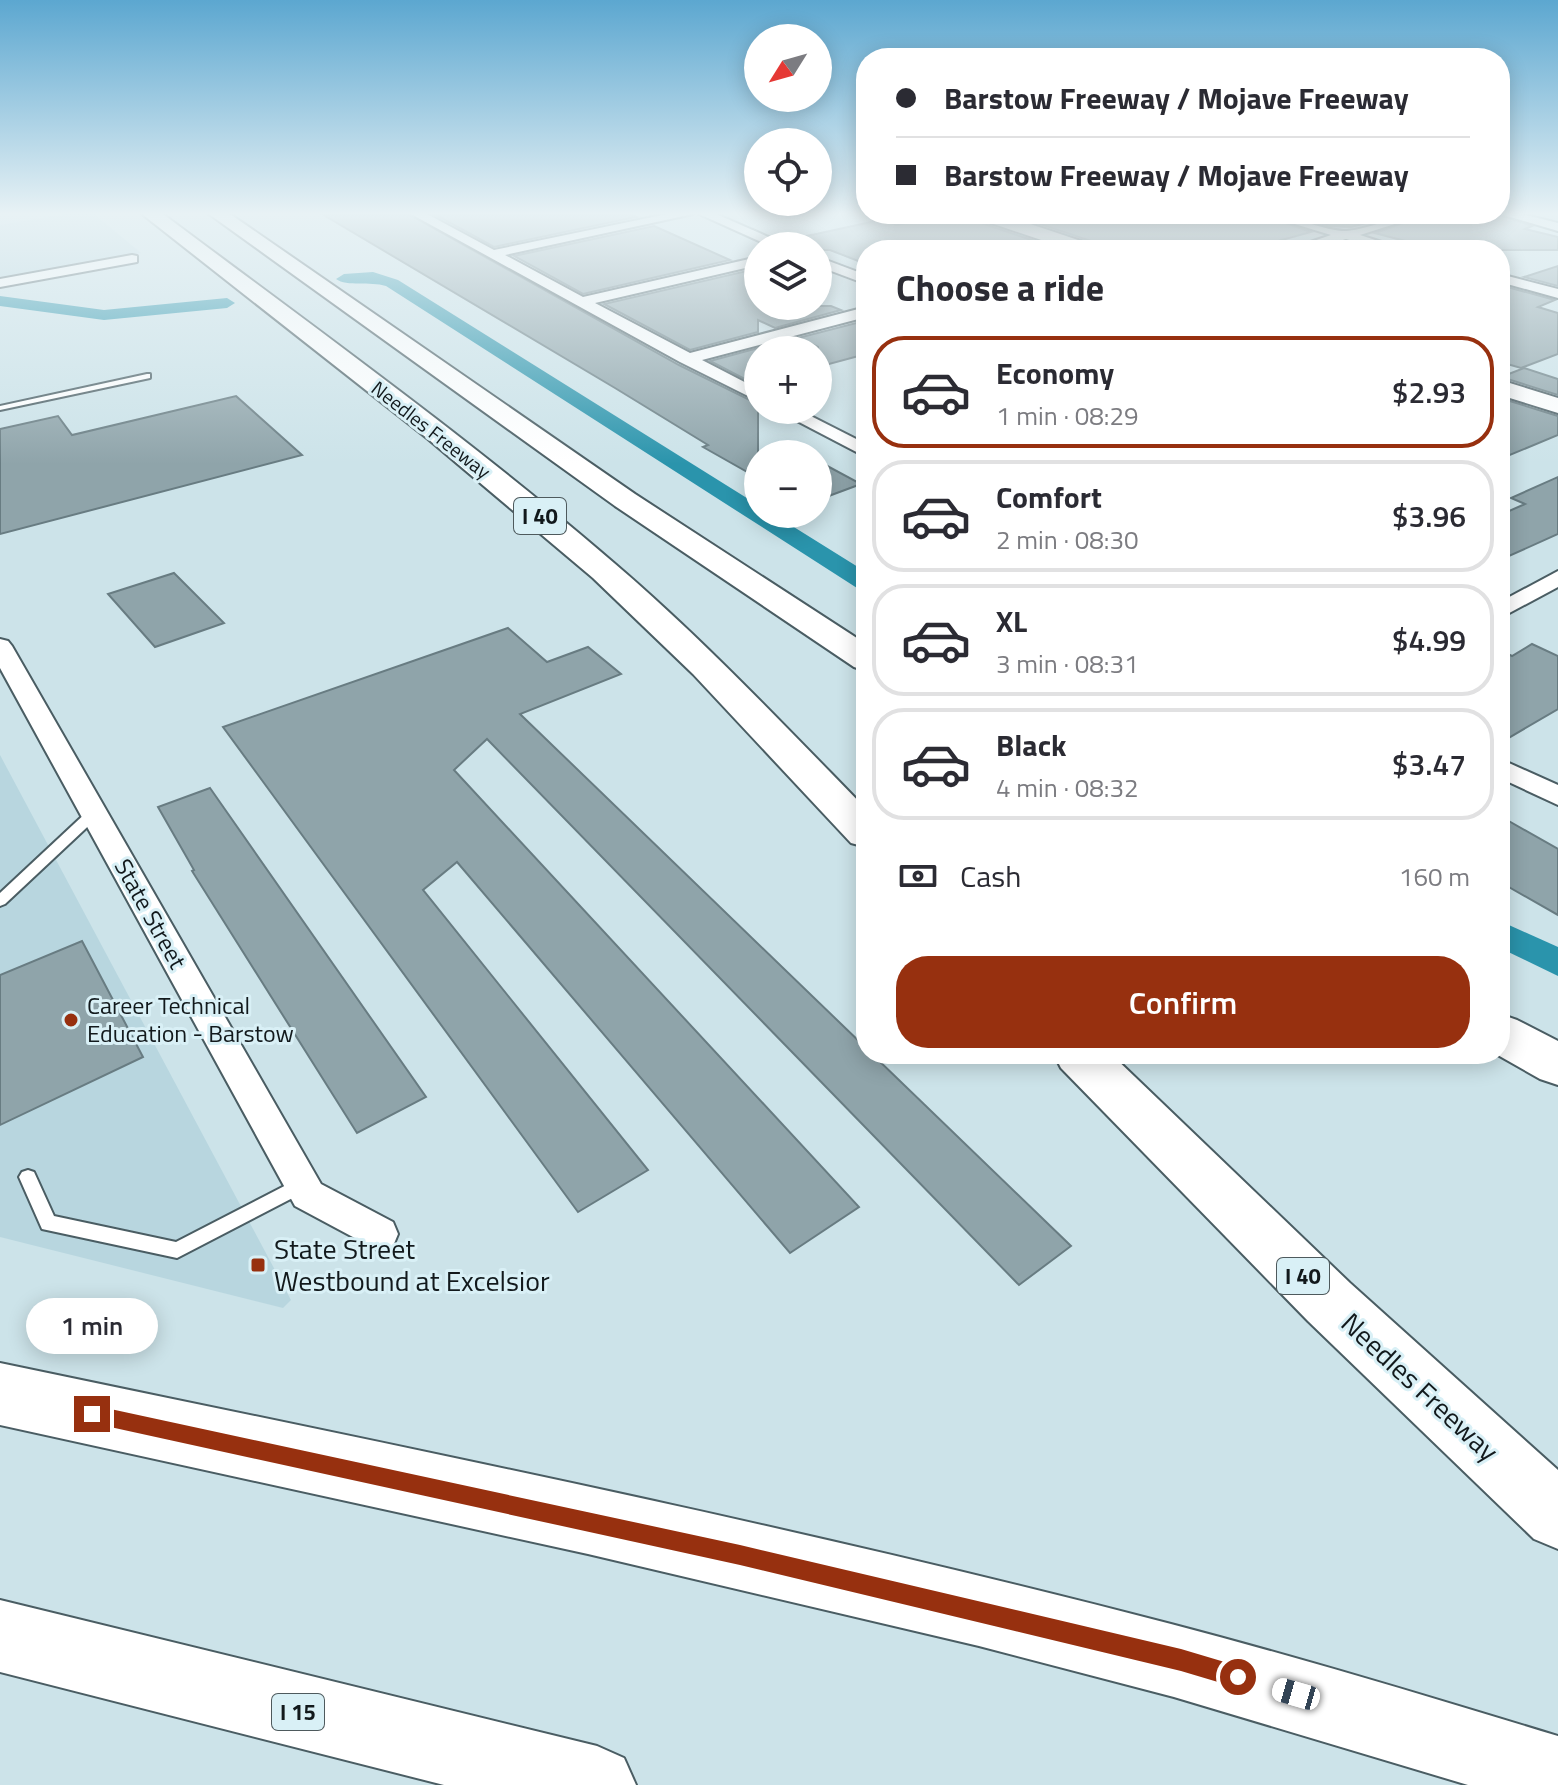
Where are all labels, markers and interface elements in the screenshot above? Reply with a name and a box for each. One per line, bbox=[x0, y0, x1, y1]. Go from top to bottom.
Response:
north arrow bbox=[744, 24, 832, 112]
map controls bbox=[744, 24, 832, 528]
text: Barstow Freeway / Mojave Freeway bbox=[944, 75, 1409, 121]
button: locate bbox=[744, 128, 832, 216]
text: Barstow Freeway / Mojave Freeway bbox=[944, 152, 1409, 198]
button: layers bbox=[744, 232, 832, 320]
text: Choose a ride bbox=[896, 260, 1104, 315]
button: + bbox=[744, 336, 832, 424]
text: Economy bbox=[996, 350, 1114, 396]
icon: car bbox=[900, 356, 972, 428]
text: $2.93 bbox=[1392, 369, 1466, 415]
street label: Needles Freeway bbox=[365, 373, 498, 486]
text: 1 min · 08:29 bbox=[996, 396, 1139, 435]
button: − bbox=[744, 440, 832, 528]
text: Comfort bbox=[996, 474, 1102, 520]
icon: car bbox=[900, 480, 972, 552]
text: $3.96 bbox=[1392, 493, 1466, 539]
road number: I 40 bbox=[514, 498, 566, 534]
text: 2 min · 08:30 bbox=[996, 520, 1139, 559]
text: XL bbox=[996, 598, 1027, 644]
icon: car bbox=[900, 604, 972, 676]
text: $4.99 bbox=[1392, 617, 1466, 663]
text: 3 min · 08:31 bbox=[996, 644, 1139, 683]
text: Black bbox=[996, 722, 1067, 768]
icon: car bbox=[900, 728, 972, 800]
text: $3.47 bbox=[1392, 741, 1466, 787]
text: 4 min · 08:32 bbox=[996, 768, 1139, 807]
street label: State Street bbox=[106, 852, 196, 976]
text: Cash bbox=[960, 853, 1021, 899]
icon: cash bbox=[896, 854, 940, 898]
text: 160 m bbox=[1399, 857, 1470, 896]
button: Confirm bbox=[896, 956, 1470, 1048]
place label: Career Technical Education - Barstow bbox=[87, 987, 294, 1051]
marker: Career Technical Education - Barstow bbox=[62, 1011, 80, 1029]
place label: State Street Westbound at Excelsior bbox=[274, 1227, 550, 1302]
marker: State Street Westbound at Excelsior bbox=[249, 1256, 267, 1274]
road number: I 40 bbox=[1277, 1258, 1329, 1294]
callout: 1 min bbox=[26, 1298, 158, 1354]
street label: Needles Freeway bbox=[1332, 1302, 1509, 1471]
text: 1 min bbox=[61, 1306, 123, 1345]
route end bbox=[74, 1396, 110, 1432]
route start bbox=[1220, 1659, 1256, 1695]
car bbox=[1270, 1676, 1322, 1712]
road number: I 15 bbox=[272, 1694, 324, 1730]

